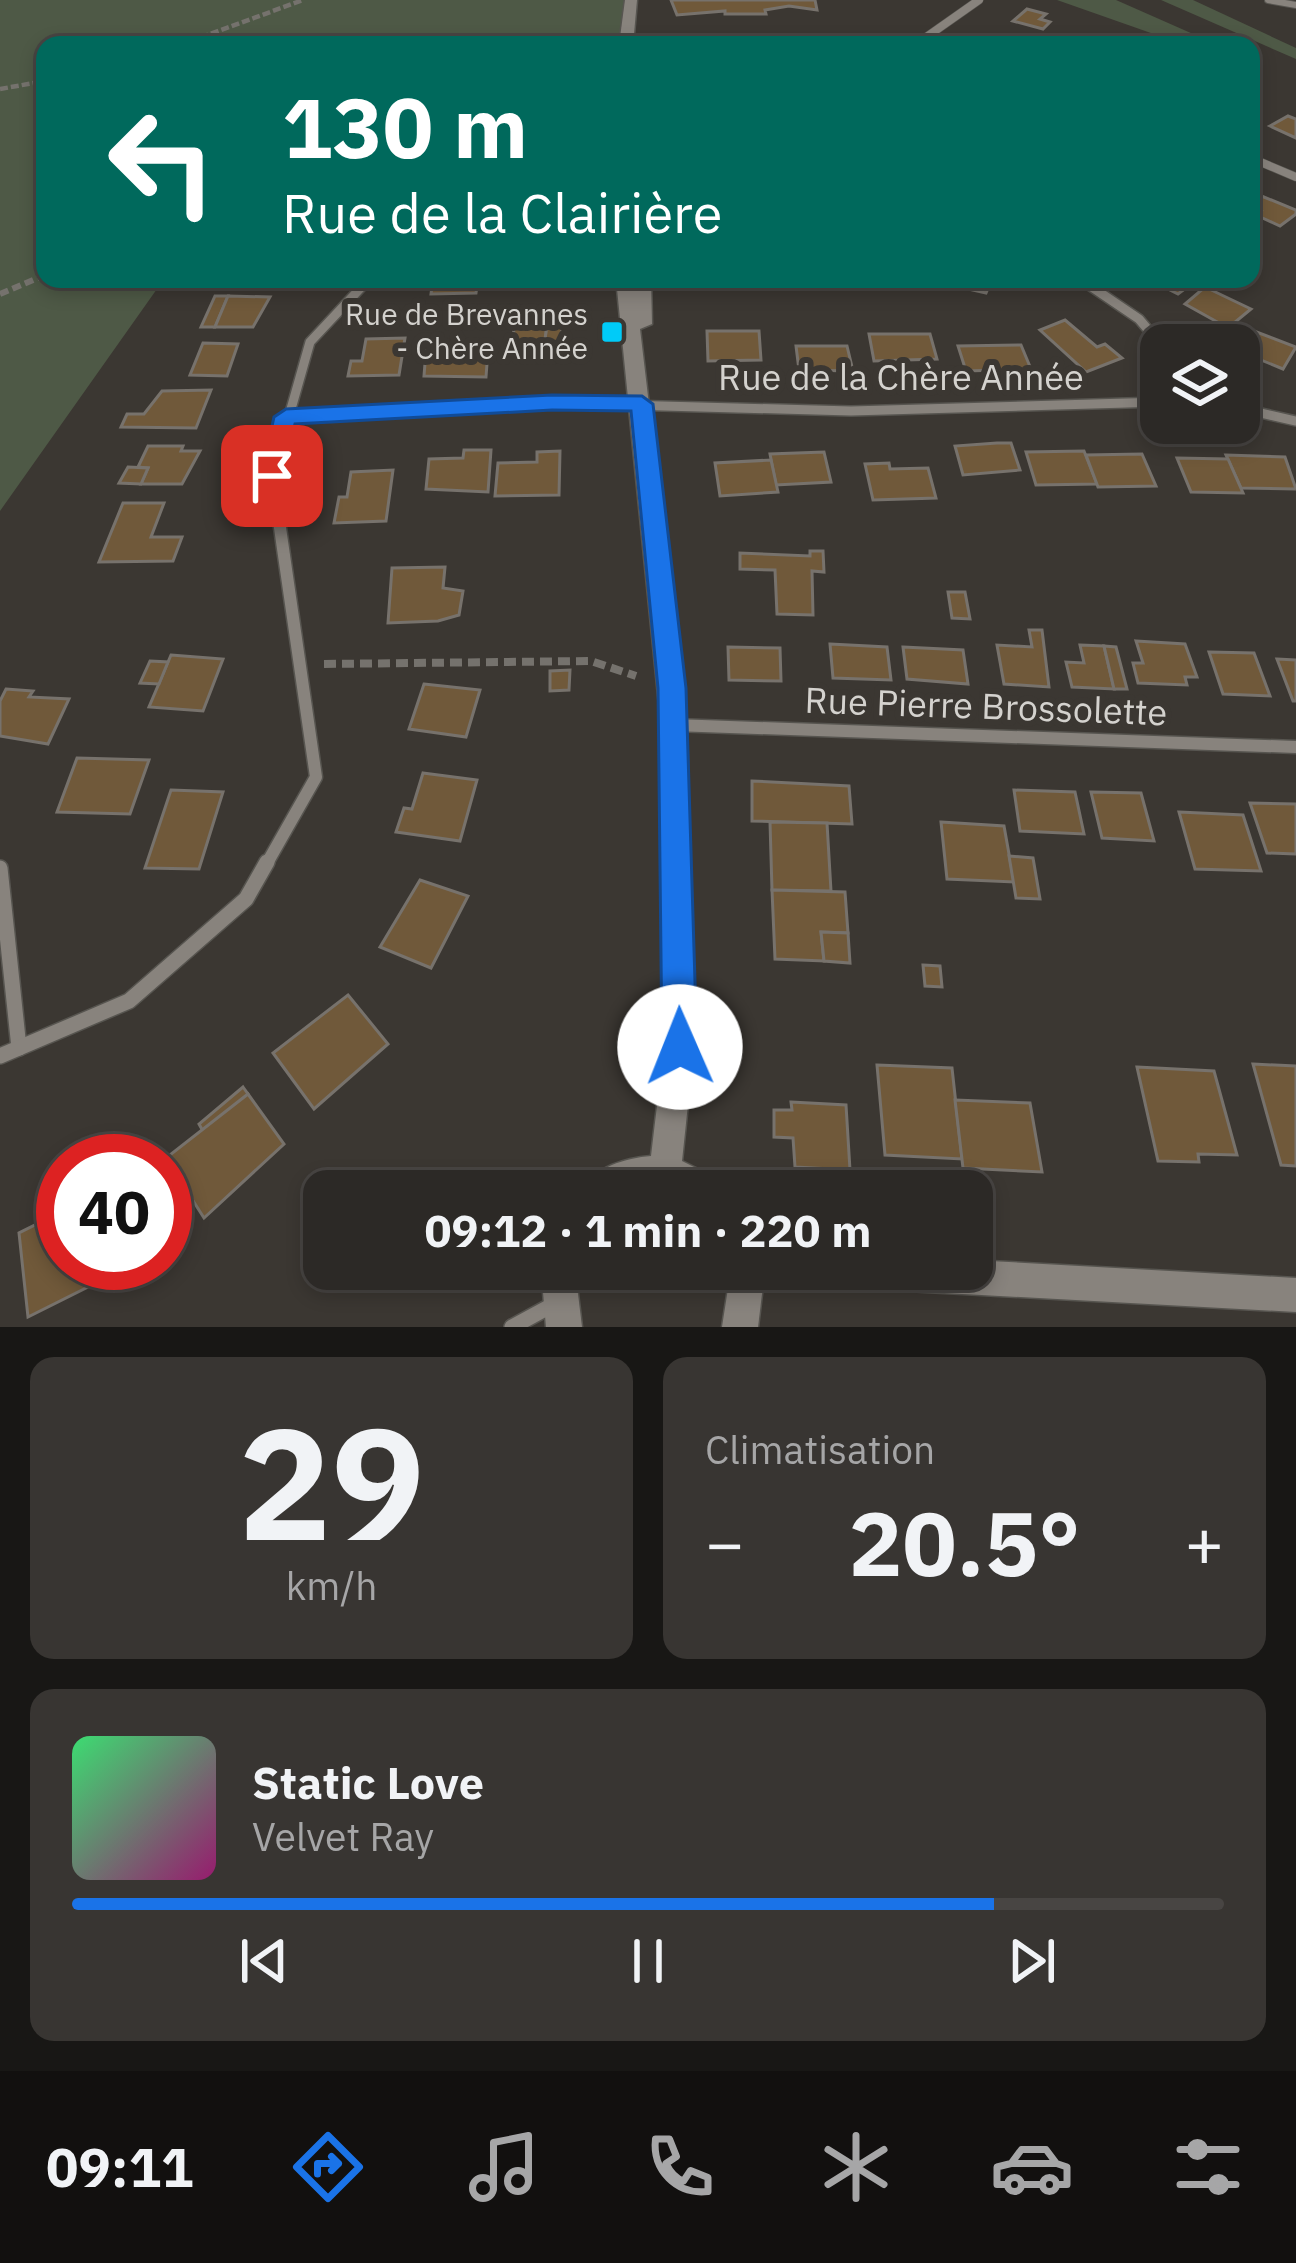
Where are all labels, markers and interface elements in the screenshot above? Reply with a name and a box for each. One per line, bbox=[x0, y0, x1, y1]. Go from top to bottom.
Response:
text: 130 m bbox=[282, 72, 528, 181]
icon: left bbox=[84, 84, 240, 240]
text: Rue de la Clairière bbox=[282, 178, 722, 248]
place label: Rue de Brevannes - Chère Année bbox=[345, 294, 588, 367]
marker: Rue de Brevannes - Chère Année bbox=[599, 319, 625, 345]
map controls bbox=[1140, 324, 1260, 444]
button: layers bbox=[1140, 324, 1260, 444]
street label: Rue de la Chère Année bbox=[718, 353, 1084, 400]
pin bbox=[221, 425, 323, 527]
icon: arrive bbox=[239, 443, 305, 509]
street label: Rue Pierre Brossolette bbox=[804, 676, 1168, 735]
position arrow bbox=[617, 984, 743, 1110]
speed limit sign: 40 bbox=[36, 1134, 192, 1290]
text: 09:12 · 1 min · 220 m bbox=[425, 1201, 871, 1259]
text: 29 bbox=[238, 1380, 425, 1583]
text: Climatisation bbox=[705, 1424, 935, 1475]
text: 20.5° bbox=[848, 1484, 1081, 1601]
text: − bbox=[705, 1499, 745, 1585]
text: + bbox=[1184, 1499, 1224, 1585]
text: km/h bbox=[286, 1560, 377, 1611]
text: Static Love bbox=[252, 1753, 484, 1811]
text: Velvet Ray bbox=[252, 1811, 434, 1862]
icon: previous bbox=[231, 1928, 297, 1994]
icon: pause bbox=[615, 1928, 681, 1994]
icon: next bbox=[999, 1928, 1065, 1994]
icon: directions bbox=[286, 2125, 370, 2209]
icon: music bbox=[462, 2125, 546, 2209]
icon: phone bbox=[638, 2125, 722, 2209]
icon: climate bbox=[814, 2125, 898, 2209]
icon: car bbox=[990, 2125, 1074, 2209]
icon: filters bbox=[1166, 2125, 1250, 2209]
text: 09:11 bbox=[46, 2132, 193, 2202]

